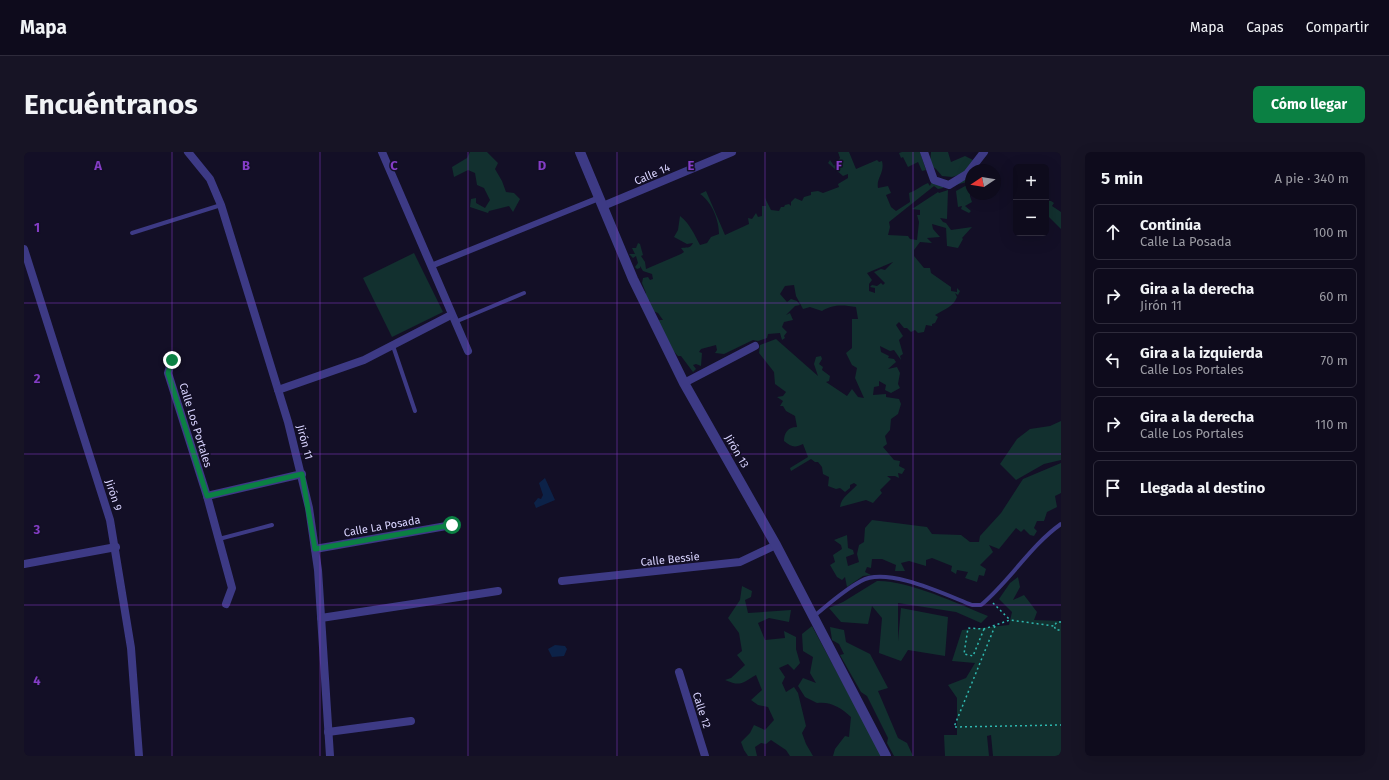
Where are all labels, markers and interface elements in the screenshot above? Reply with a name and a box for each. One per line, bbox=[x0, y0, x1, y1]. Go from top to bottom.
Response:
text: Mapa bbox=[20, 16, 67, 39]
text: Mapa bbox=[1190, 19, 1224, 36]
text: Capas bbox=[1246, 19, 1284, 36]
text: Compartir bbox=[1306, 19, 1369, 36]
button: Cómo llegar bbox=[1253, 86, 1365, 123]
text: Encuéntranos bbox=[24, 88, 198, 121]
text: A bbox=[93, 158, 102, 173]
text: B bbox=[242, 158, 250, 173]
text: C bbox=[390, 158, 398, 173]
text: D bbox=[538, 158, 547, 173]
text: E bbox=[688, 158, 695, 173]
text: F bbox=[836, 158, 843, 173]
street label: Calle 14 bbox=[632, 161, 672, 188]
north arrow bbox=[965, 164, 1001, 200]
map controls bbox=[1013, 164, 1049, 236]
button: + bbox=[1013, 164, 1049, 200]
text: 5 min bbox=[1101, 168, 1143, 189]
text: A pie · 340 m bbox=[1274, 171, 1349, 186]
button: − bbox=[1013, 200, 1049, 236]
text: Continúa bbox=[1140, 216, 1201, 234]
text: 1 bbox=[34, 220, 40, 235]
icon: ahead bbox=[1102, 221, 1124, 243]
text: 100 m bbox=[1313, 225, 1348, 240]
text: Calle La Posada bbox=[1140, 234, 1232, 249]
text: Gira a la derecha bbox=[1140, 280, 1254, 298]
icon: right bbox=[1102, 285, 1124, 307]
text: 60 m bbox=[1319, 289, 1348, 304]
text: Jirón 11 bbox=[1140, 298, 1182, 313]
text: Gira a la izquierda bbox=[1140, 344, 1263, 362]
icon: left bbox=[1102, 349, 1124, 371]
route end bbox=[163, 351, 181, 369]
text: 70 m bbox=[1321, 353, 1348, 368]
text: Calle Los Portales bbox=[1140, 362, 1244, 377]
text: 2 bbox=[34, 371, 41, 386]
street label: Calle Los Portales bbox=[176, 381, 215, 469]
text: Gira a la derecha bbox=[1140, 408, 1254, 426]
icon: right bbox=[1102, 413, 1124, 435]
text: 110 m bbox=[1315, 417, 1348, 432]
street label: Jirón 11 bbox=[294, 423, 315, 461]
text: Calle Los Portales bbox=[1140, 426, 1244, 441]
street label: Jirón 13 bbox=[722, 432, 751, 470]
icon: arrive bbox=[1102, 477, 1124, 499]
street label: Jirón 9 bbox=[102, 478, 125, 513]
text: Llegada al destino bbox=[1140, 479, 1265, 497]
street label: Calle La Posada bbox=[343, 513, 421, 540]
route start bbox=[443, 516, 461, 534]
text: 3 bbox=[33, 522, 41, 537]
street label: Calle Bessie bbox=[640, 550, 700, 569]
text: 4 bbox=[33, 673, 41, 688]
street label: Calle 12 bbox=[690, 690, 713, 730]

